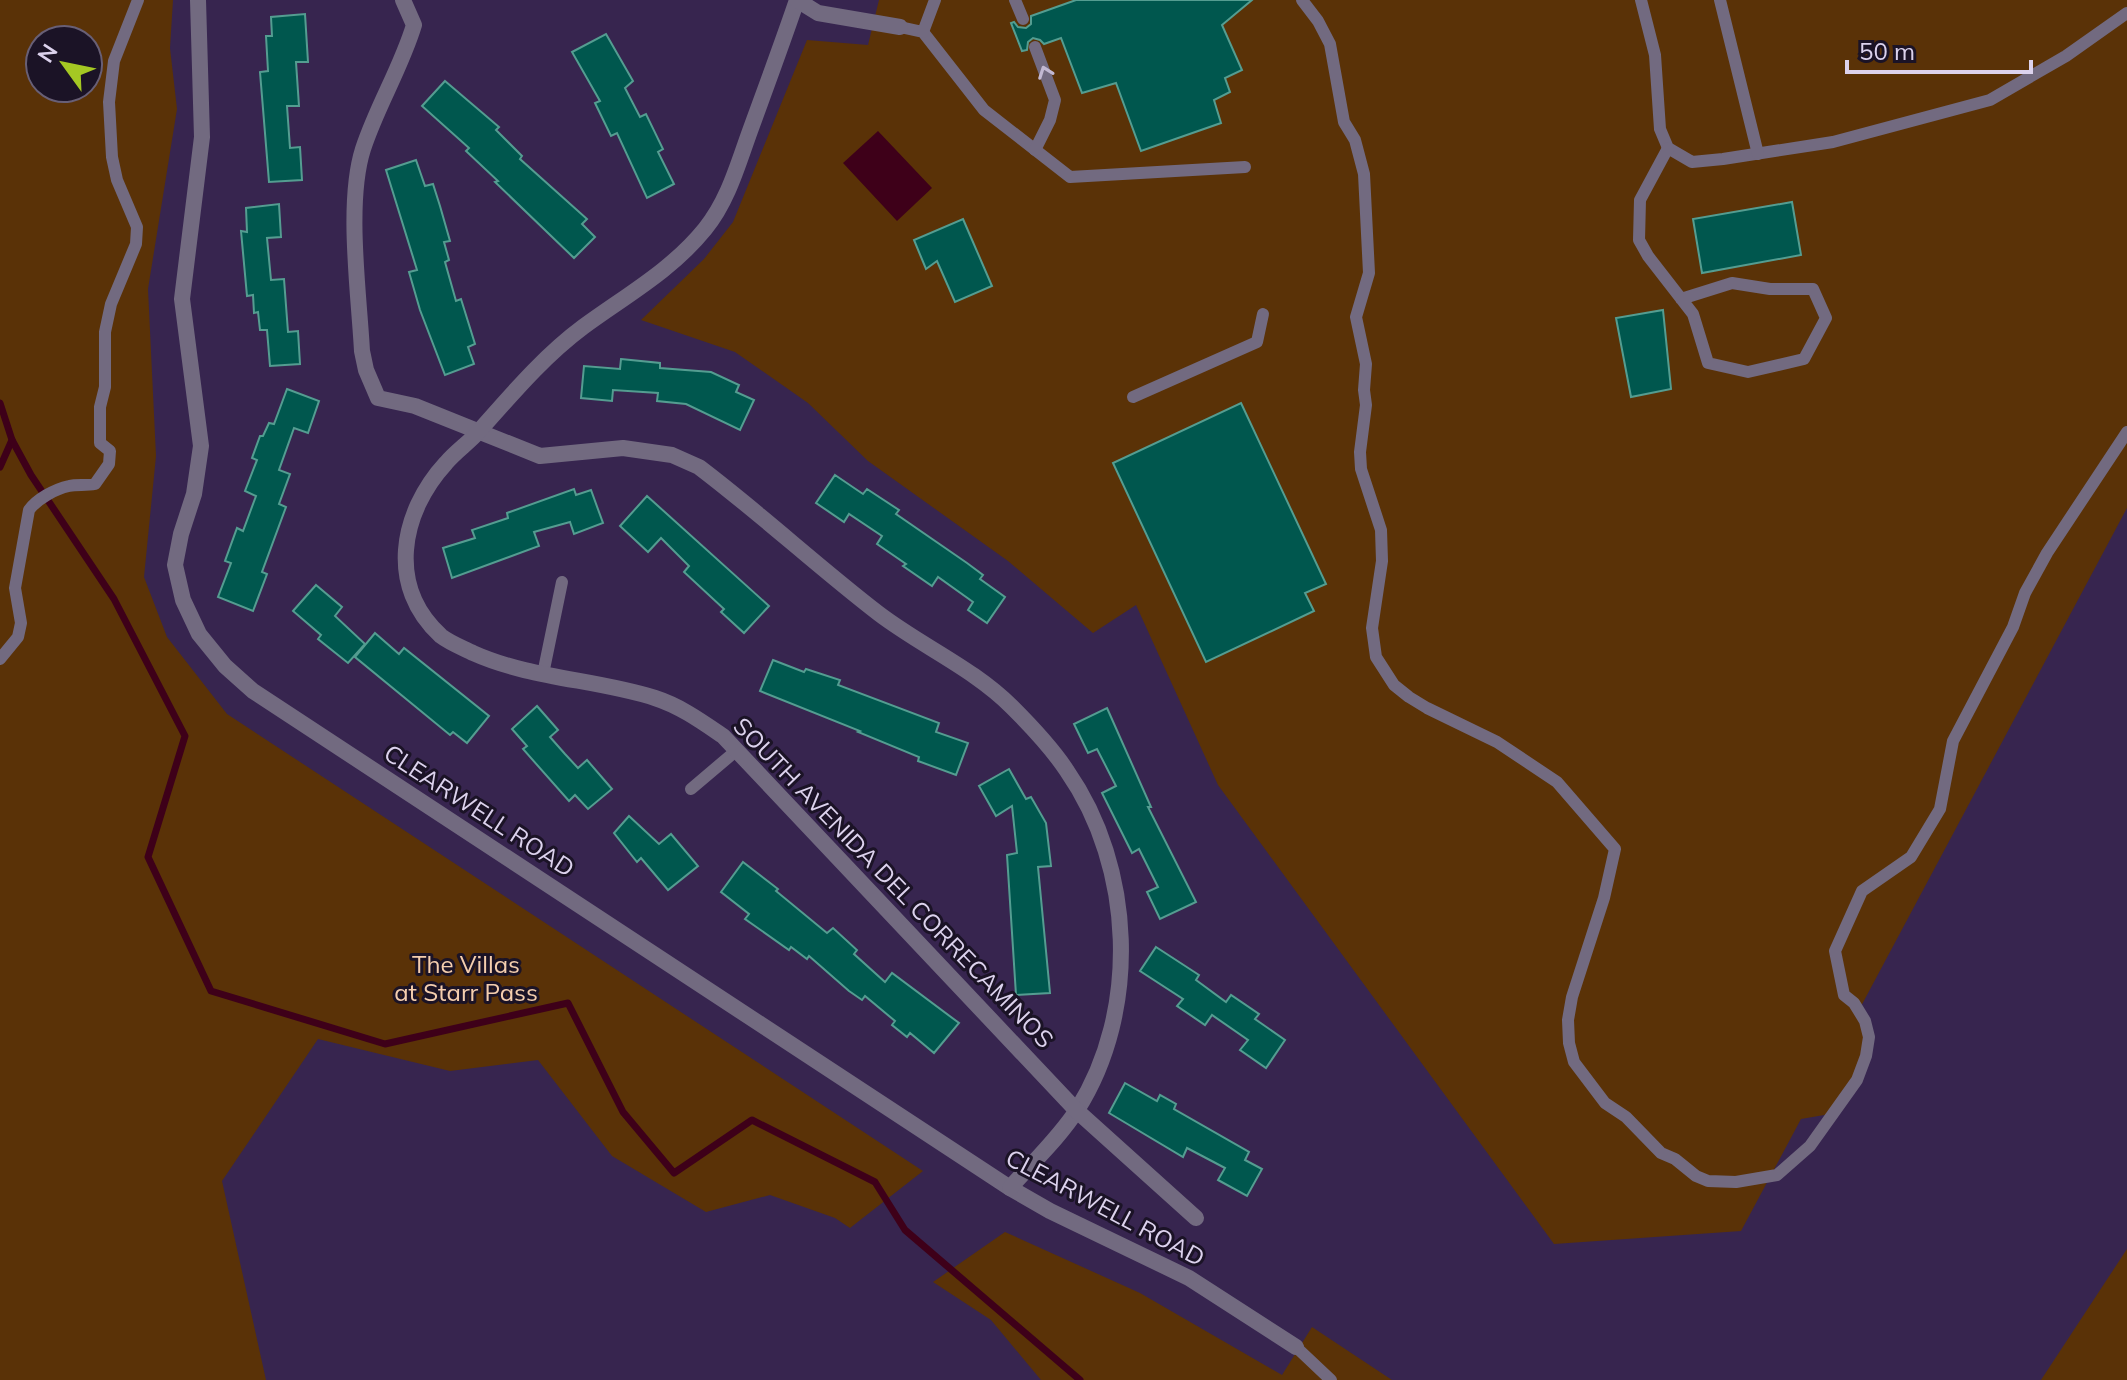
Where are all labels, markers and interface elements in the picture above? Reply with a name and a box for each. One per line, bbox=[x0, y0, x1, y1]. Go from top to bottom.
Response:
north arrow bbox=[24, 24, 104, 104]
scale bar bbox=[1847, 24, 2031, 74]
text: 50 m bbox=[1859, 36, 1915, 66]
text: N bbox=[31, 39, 63, 68]
one-way arrow bbox=[1038, 66, 1054, 80]
street label: SOUTH AVENIDA DEL CORRECAMINOS bbox=[727, 711, 1060, 1054]
street label: CLEARWELL ROAD bbox=[379, 737, 580, 883]
park label: The Villas at Starr Pass bbox=[394, 949, 538, 1007]
street label: CLEARWELL ROAD bbox=[1001, 1142, 1210, 1272]

